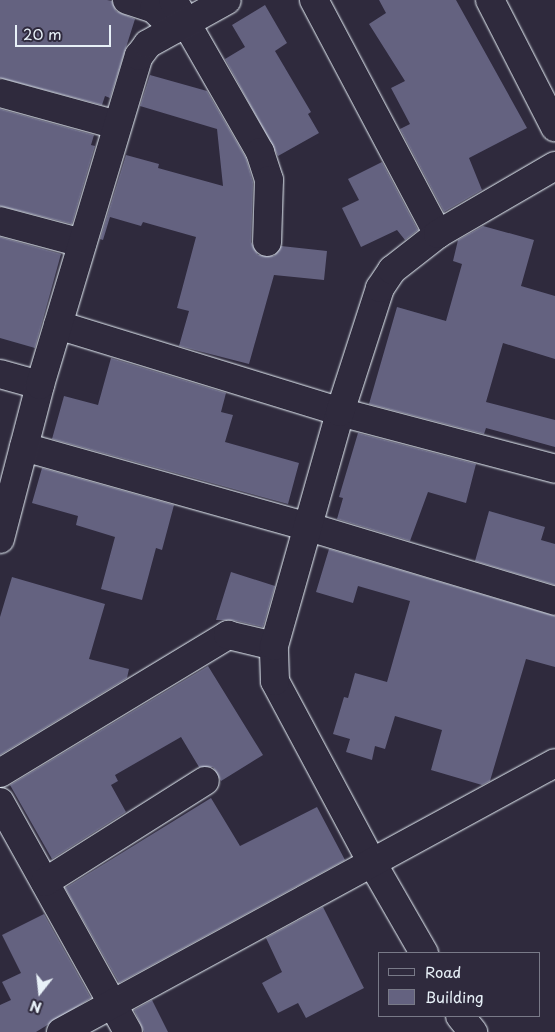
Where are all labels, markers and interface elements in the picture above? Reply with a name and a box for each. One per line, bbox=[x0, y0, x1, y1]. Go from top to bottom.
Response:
scale bar bbox=[18, 15, 114, 47]
text: 20 m bbox=[23, 22, 62, 45]
legend bbox=[378, 952, 540, 1017]
text: Road bbox=[425, 960, 461, 983]
north arrow bbox=[15, 967, 65, 1017]
text: Building bbox=[425, 985, 484, 1008]
text: N bbox=[28, 995, 44, 1019]

